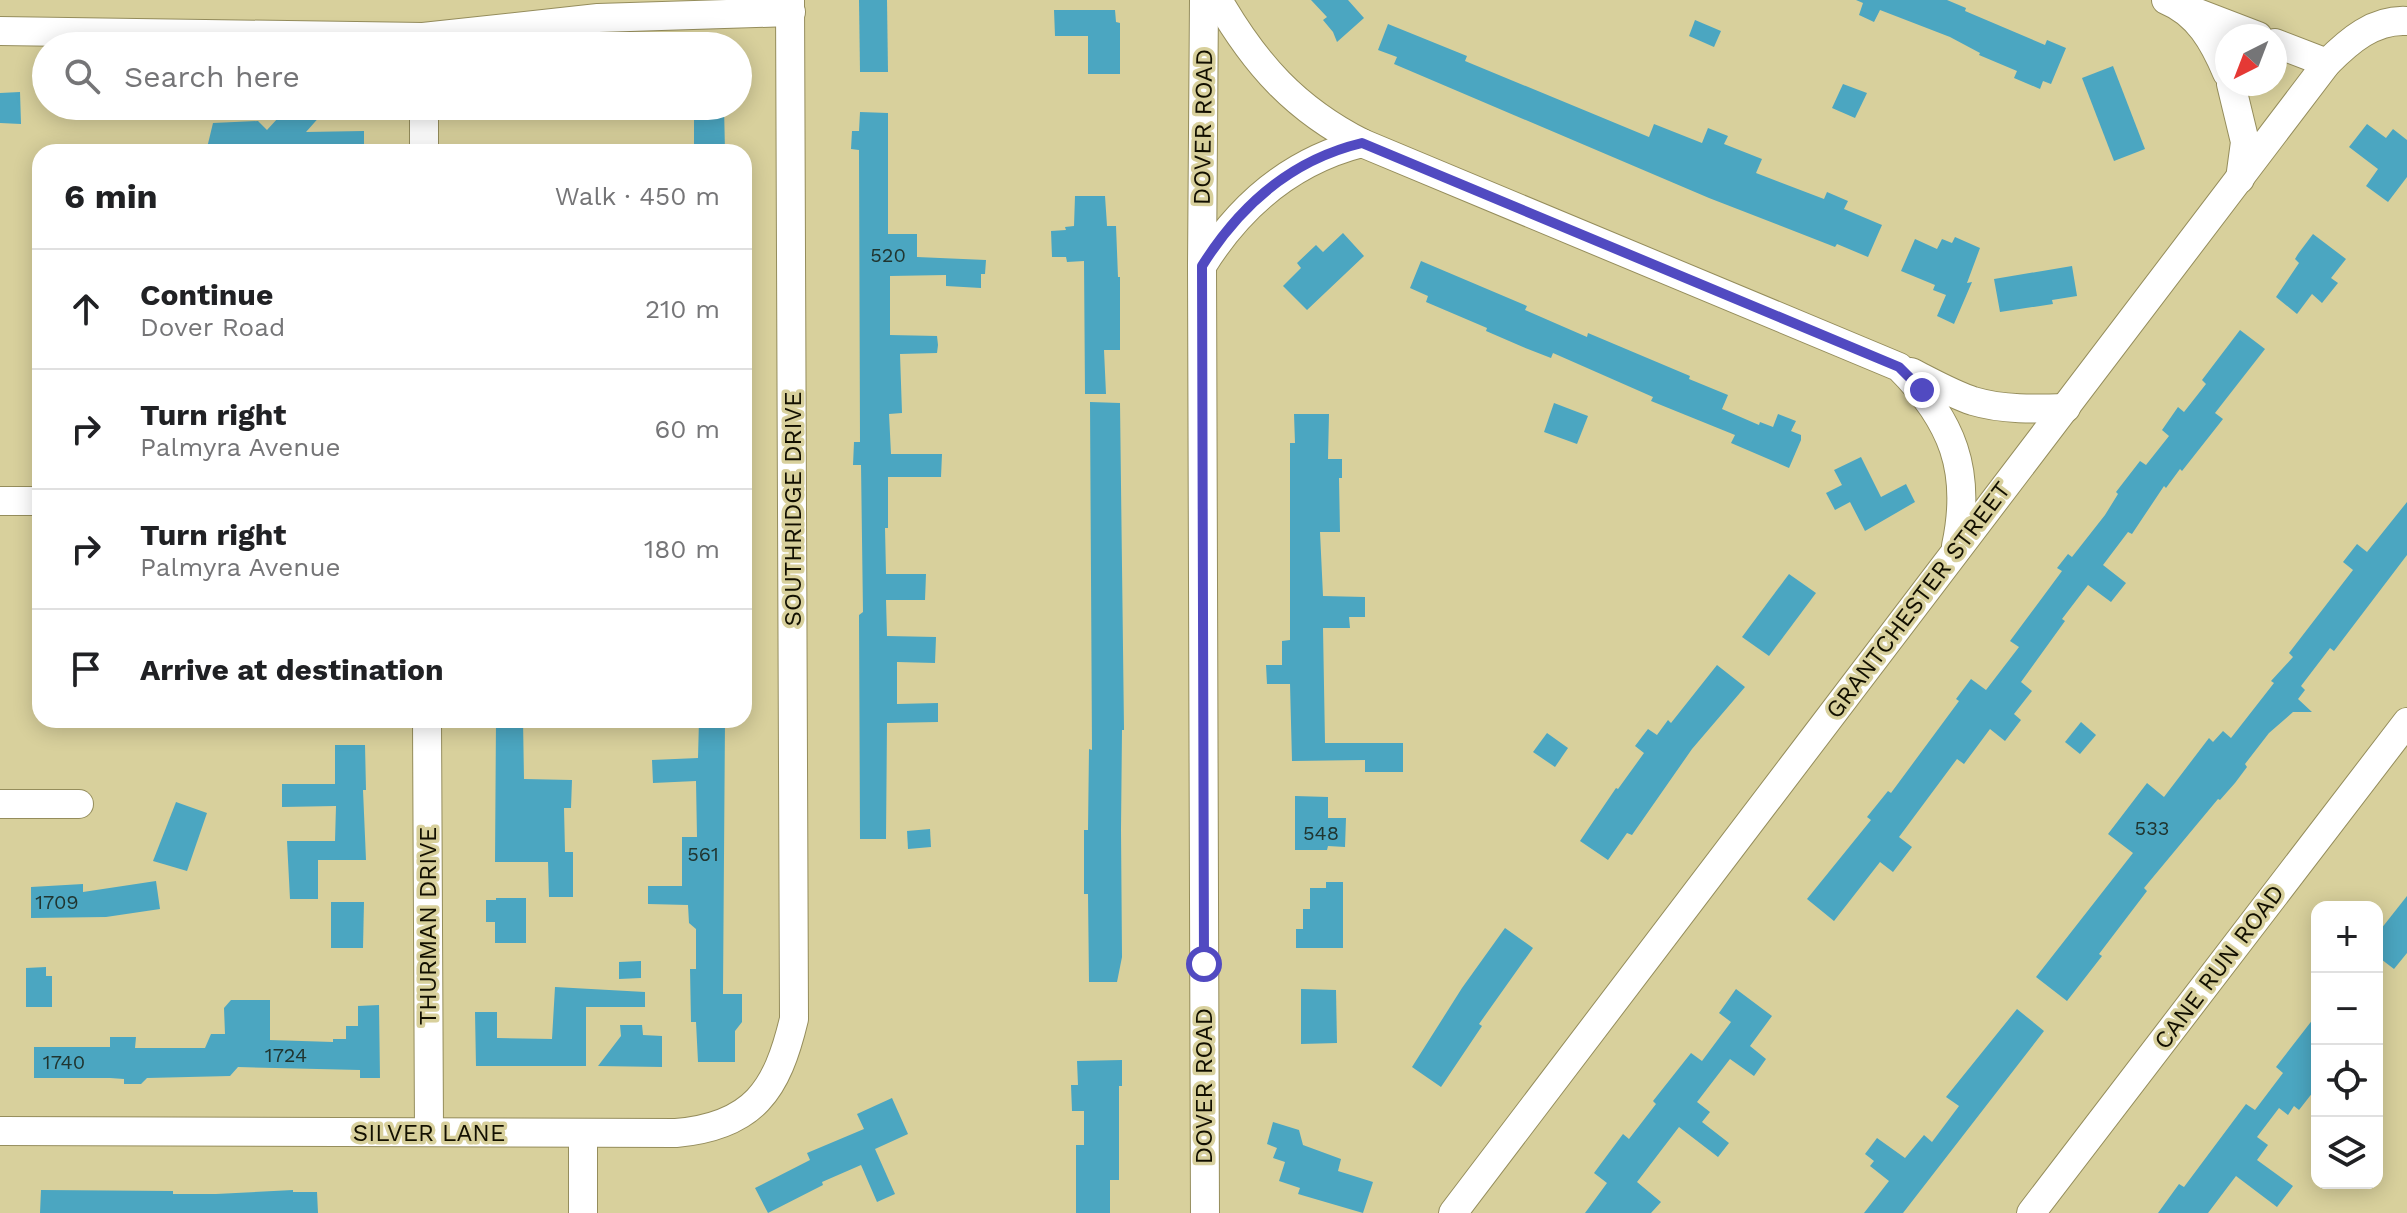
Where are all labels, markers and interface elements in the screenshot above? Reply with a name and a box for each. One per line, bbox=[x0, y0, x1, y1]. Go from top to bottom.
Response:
north arrow bbox=[2215, 24, 2287, 96]
search box bbox=[32, 32, 752, 120]
street label: DOVER ROAD bbox=[1188, 49, 1218, 205]
icon: search bbox=[60, 54, 104, 98]
text: Search here bbox=[124, 59, 300, 94]
text: 6 min bbox=[64, 176, 158, 216]
text: Walk · 450 m bbox=[555, 181, 720, 211]
house number: 520 bbox=[870, 243, 906, 267]
text: Continue bbox=[140, 277, 273, 312]
icon: ahead bbox=[64, 287, 108, 331]
text: 210 m bbox=[645, 294, 720, 324]
text: Dover Road bbox=[140, 312, 285, 342]
route end bbox=[1904, 372, 1940, 408]
street label: SOUTHRIDGE DRIVE bbox=[779, 392, 807, 626]
text: Turn right bbox=[140, 397, 286, 432]
icon: right bbox=[64, 407, 108, 451]
text: 60 m bbox=[654, 414, 720, 444]
text: Palmyra Avenue bbox=[140, 432, 341, 462]
street label: GRANTCHESTER STREET bbox=[1820, 476, 2016, 724]
text: Turn right bbox=[140, 517, 286, 552]
icon: right bbox=[64, 527, 108, 571]
text: 180 m bbox=[644, 534, 720, 564]
text: Palmyra Avenue bbox=[140, 552, 341, 582]
icon: arrive bbox=[64, 647, 108, 691]
text: Arrive at destination bbox=[140, 652, 444, 687]
house number: 533 bbox=[2135, 816, 2169, 840]
house number: 548 bbox=[1303, 821, 1339, 845]
street label: THURMAN DRIVE bbox=[414, 827, 442, 1025]
house number: 561 bbox=[687, 842, 719, 866]
street label: CANE RUN ROAD bbox=[2148, 879, 2290, 1055]
house number: 1709 bbox=[35, 890, 79, 914]
map controls bbox=[2311, 901, 2383, 1189]
button: + bbox=[2311, 901, 2383, 973]
route start bbox=[1186, 946, 1222, 982]
button: − bbox=[2311, 973, 2383, 1045]
street label: DOVER ROAD bbox=[1190, 1008, 1218, 1164]
house number: 1724 bbox=[265, 1043, 307, 1067]
button: locate bbox=[2311, 1045, 2383, 1117]
house number: 1740 bbox=[43, 1050, 85, 1074]
button: layers bbox=[2311, 1117, 2383, 1189]
street label: SILVER LANE bbox=[353, 1119, 505, 1147]

